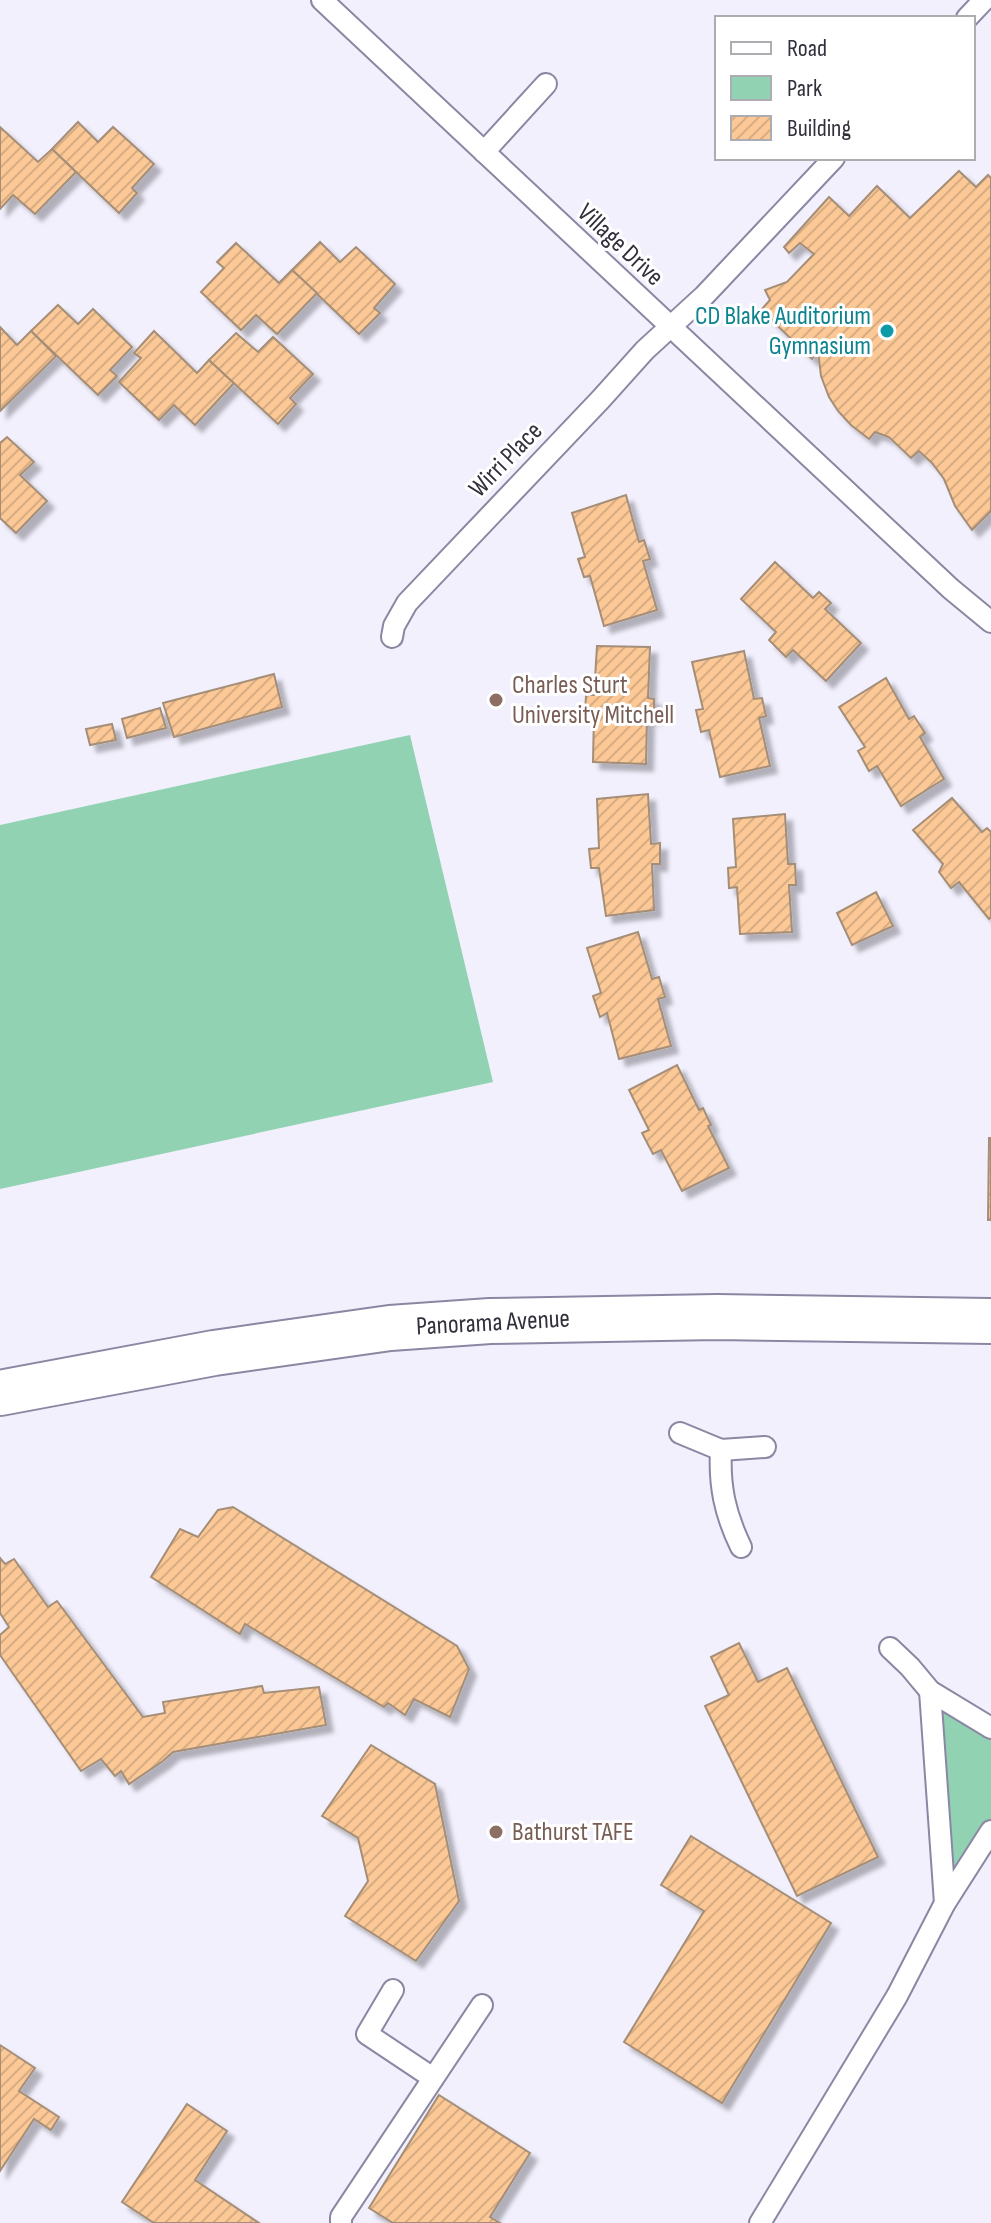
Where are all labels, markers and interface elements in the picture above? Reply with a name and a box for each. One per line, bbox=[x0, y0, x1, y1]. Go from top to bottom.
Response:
legend bbox=[715, 16, 975, 160]
text: Road bbox=[787, 34, 827, 63]
text: Park bbox=[787, 74, 822, 103]
text: Building bbox=[787, 114, 851, 143]
street label: Village Drive bbox=[570, 197, 670, 293]
place label: CD Blake Auditorium Gymnasium bbox=[695, 301, 871, 362]
marker: CD Blake Auditorium Gymnasium bbox=[878, 322, 896, 340]
street label: Wirri Place bbox=[463, 416, 549, 504]
place label: Charles Sturt University Mitchell bbox=[512, 670, 674, 731]
marker: Charles Sturt University Mitchell bbox=[487, 691, 505, 709]
street label: Panorama Avenue bbox=[415, 1303, 571, 1343]
place label: Bathurst TAFE bbox=[512, 1817, 634, 1848]
marker: Bathurst TAFE bbox=[487, 1823, 505, 1841]

